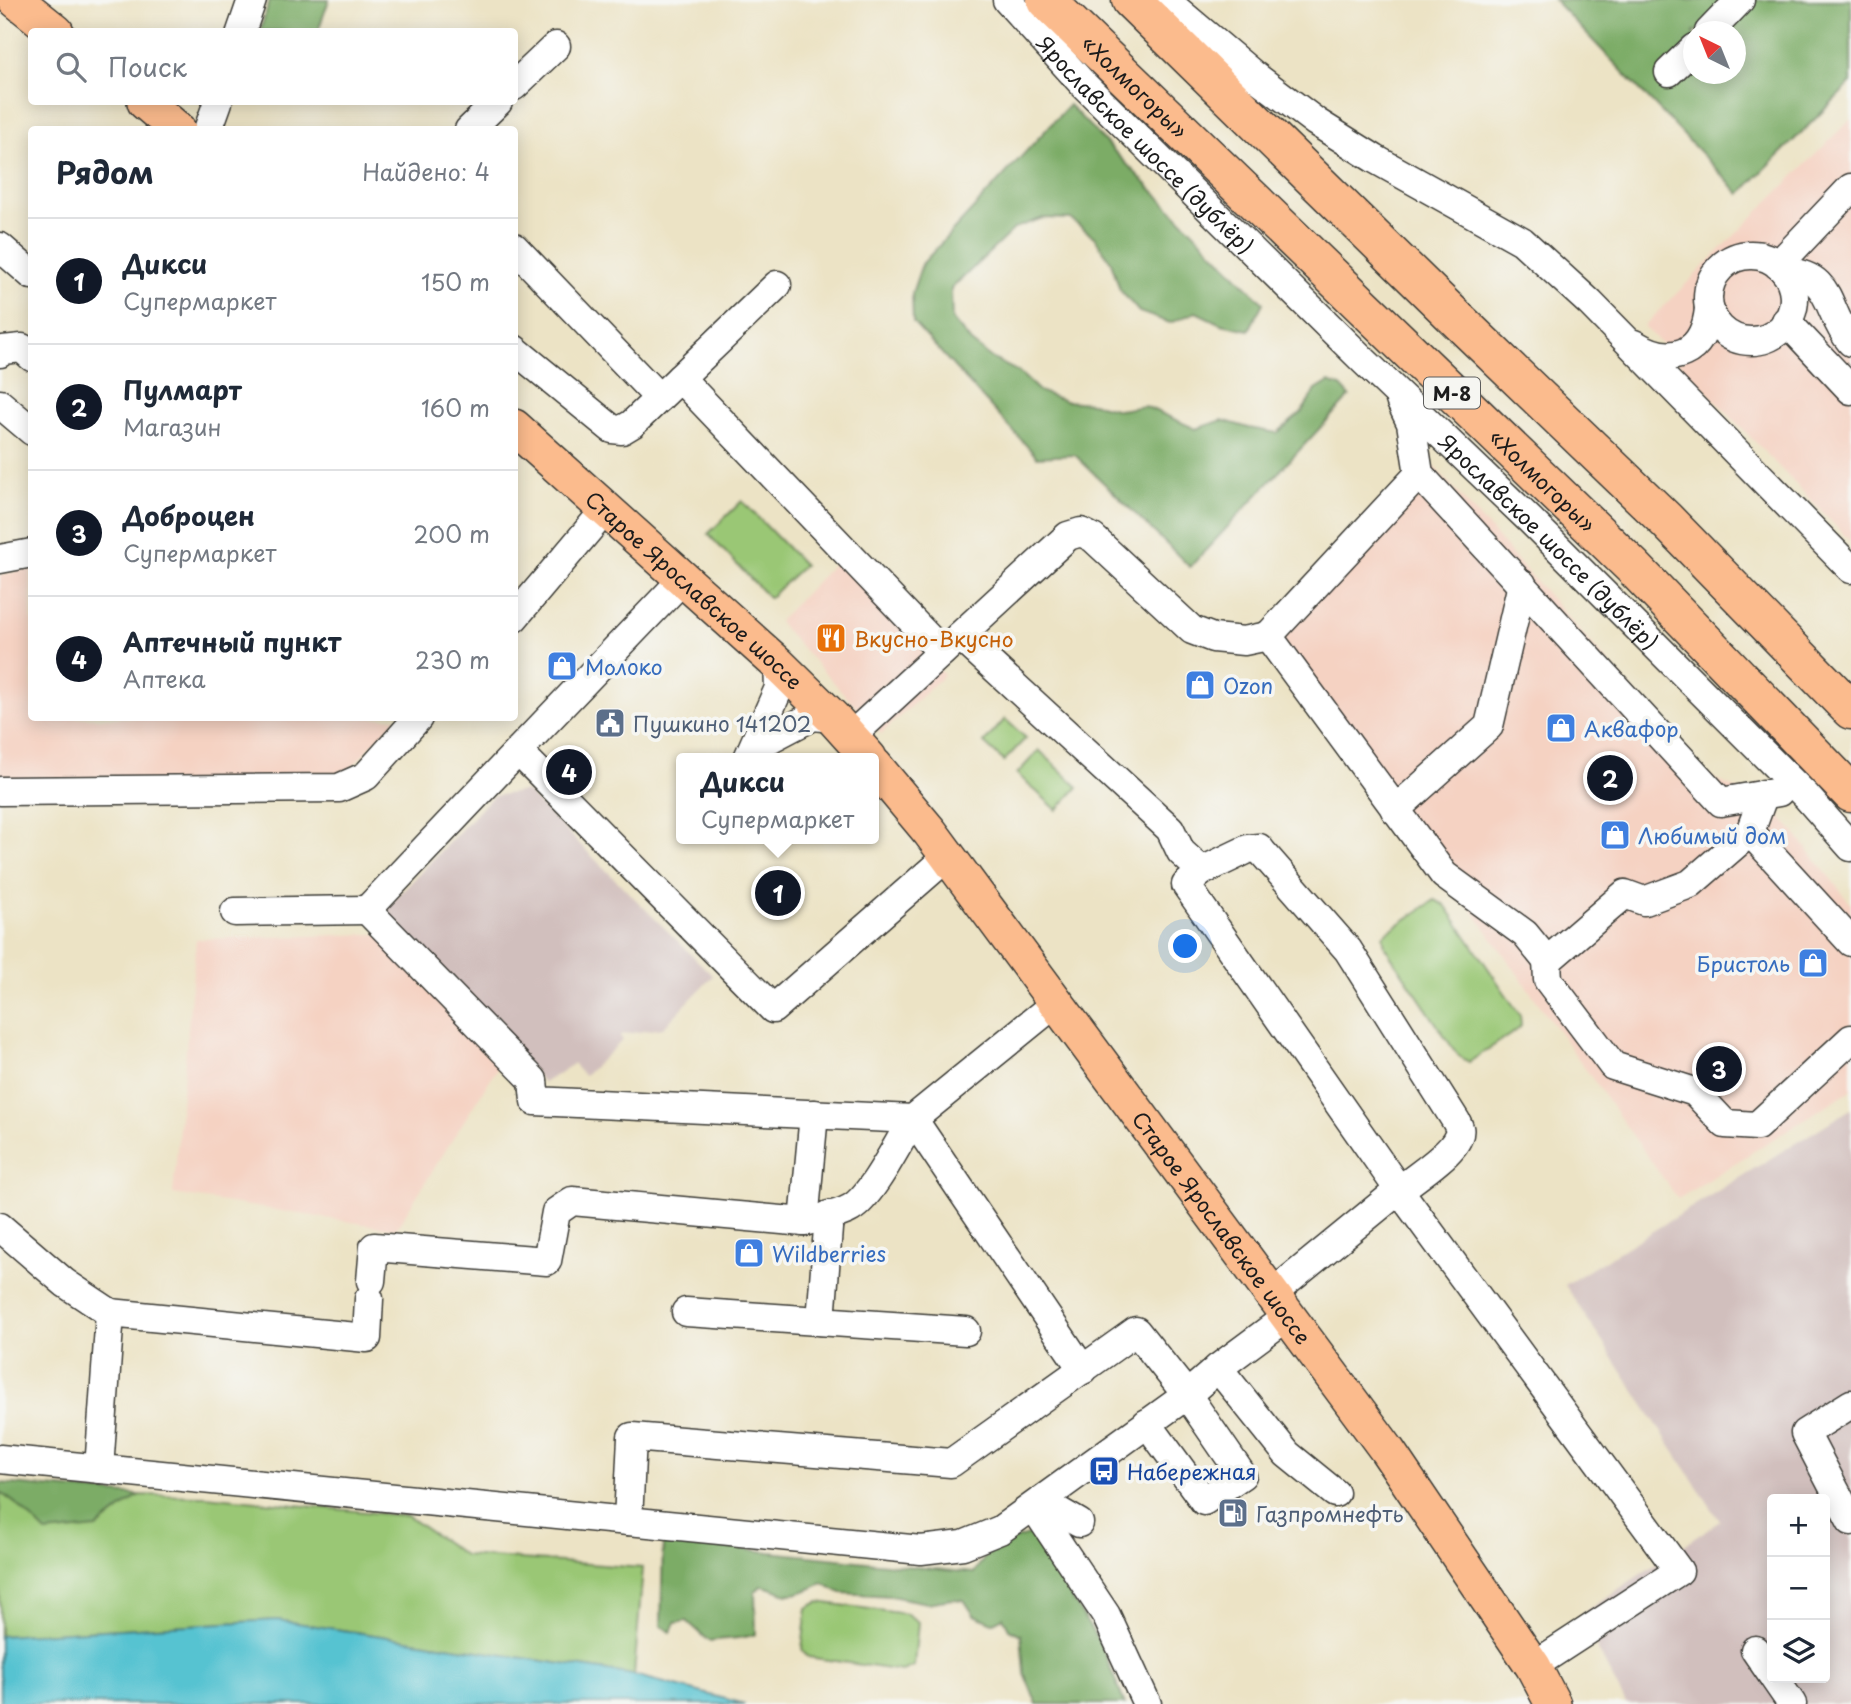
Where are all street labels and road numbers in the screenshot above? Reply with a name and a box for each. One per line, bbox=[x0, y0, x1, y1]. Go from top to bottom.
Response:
street label: Ярославское шоссе (дублёр) bbox=[1029, 27, 1262, 260]
street label: «Холмогоры» bbox=[1075, 27, 1196, 145]
road number: М-8 bbox=[1424, 378, 1480, 408]
street label: «Холмогоры» bbox=[1483, 421, 1603, 539]
street label: Ярославское шоссе (дублёр) bbox=[1432, 425, 1666, 656]
street label: Старое Ярославское шоссе bbox=[579, 483, 811, 696]
street label: Старое Ярославское шоссе bbox=[1125, 1104, 1319, 1351]

